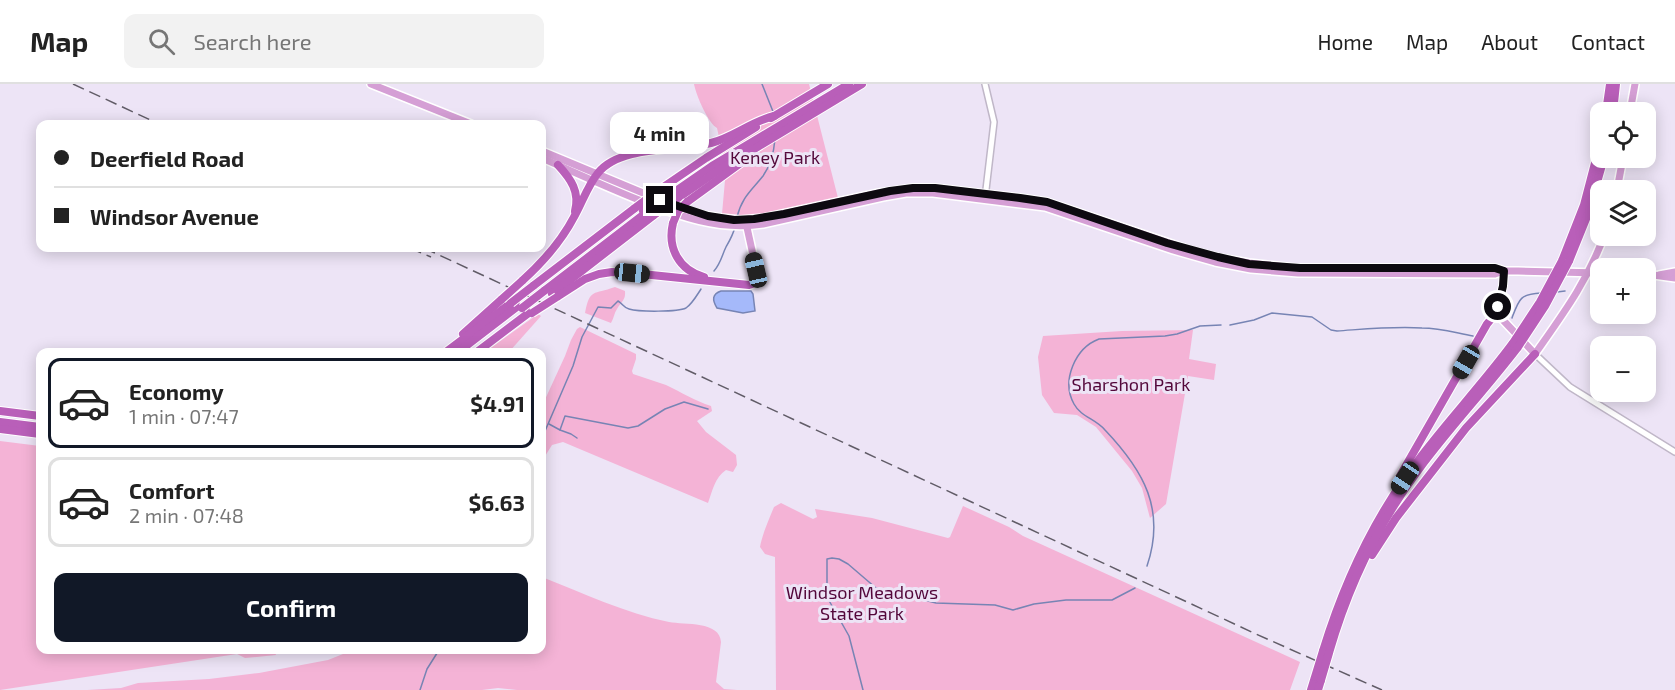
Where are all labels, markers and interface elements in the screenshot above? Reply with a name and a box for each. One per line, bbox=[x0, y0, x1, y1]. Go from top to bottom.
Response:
search box bbox=[124, 14, 544, 68]
text: Map bbox=[30, 24, 88, 58]
icon: search bbox=[145, 25, 178, 58]
text: Search here bbox=[193, 28, 312, 54]
text: Home bbox=[1317, 29, 1373, 54]
text: Map bbox=[1406, 29, 1448, 54]
text: About bbox=[1481, 29, 1538, 54]
text: Contact bbox=[1571, 29, 1645, 54]
map controls bbox=[1590, 102, 1656, 402]
button: locate bbox=[1590, 102, 1656, 168]
callout: 4 min bbox=[610, 113, 710, 155]
text: 4 min bbox=[633, 121, 686, 145]
text: Deerfield Road bbox=[90, 145, 244, 171]
park label: Keney Park bbox=[730, 146, 820, 168]
button: layers bbox=[1590, 180, 1656, 246]
route end bbox=[646, 186, 673, 213]
text: Windsor Avenue bbox=[90, 203, 259, 229]
car bbox=[743, 250, 769, 290]
button: + bbox=[1590, 258, 1656, 324]
car bbox=[613, 262, 651, 284]
route start bbox=[1484, 293, 1511, 320]
button: − bbox=[1590, 336, 1656, 402]
car bbox=[1449, 342, 1483, 382]
park label: Sharshon Park bbox=[1072, 373, 1190, 395]
icon: car bbox=[57, 376, 111, 430]
text: Economy bbox=[129, 378, 224, 404]
text: $4.91 bbox=[470, 390, 525, 416]
text: 1 min · 07:47 bbox=[129, 404, 239, 428]
car bbox=[1387, 458, 1423, 498]
icon: car bbox=[57, 475, 111, 529]
text: Comfort bbox=[129, 477, 214, 503]
text: $6.63 bbox=[468, 489, 525, 515]
text: 2 min · 07:48 bbox=[129, 503, 244, 527]
button: Confirm bbox=[54, 573, 528, 642]
park label: Windsor Meadows State Park bbox=[786, 581, 938, 624]

